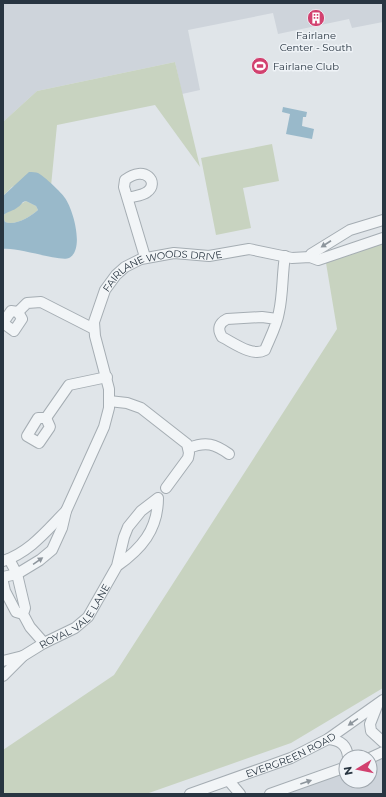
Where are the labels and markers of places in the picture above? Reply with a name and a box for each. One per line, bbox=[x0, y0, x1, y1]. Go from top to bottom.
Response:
building icon: Fairlane Center - South bbox=[306, 8, 326, 28]
place label: Fairlane Center - South bbox=[280, 29, 352, 54]
sports icon: Fairlane Club bbox=[250, 56, 270, 76]
place label: Fairlane Club bbox=[273, 60, 339, 73]

